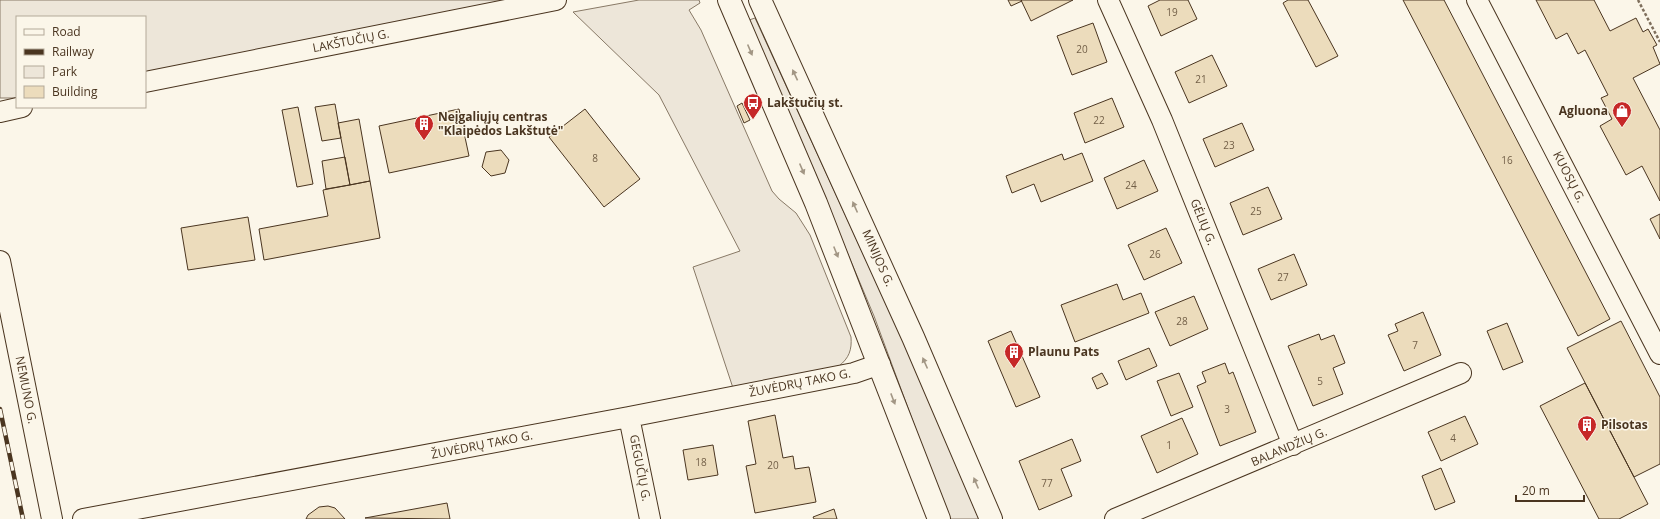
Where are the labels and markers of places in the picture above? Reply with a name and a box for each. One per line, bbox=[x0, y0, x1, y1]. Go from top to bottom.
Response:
bus stop icon: Lakštučių st. bbox=[742, 92, 764, 120]
place label: Lakštučių st. bbox=[767, 94, 843, 111]
shop icon: Agluona bbox=[1611, 100, 1633, 128]
place label: Agluona bbox=[1559, 102, 1608, 119]
place label: Neįgaliųjų centras "Klaipėdos Lakštutė" bbox=[438, 108, 564, 139]
building icon: Neįgaliųjų centras "Klaipėdos Lakštutė" bbox=[413, 113, 435, 141]
building icon: Plaunu Pats bbox=[1003, 341, 1025, 369]
place label: Plaunu Pats bbox=[1028, 343, 1099, 360]
building icon: Pilsotas bbox=[1576, 414, 1598, 442]
place label: Pilsotas bbox=[1601, 416, 1648, 433]

